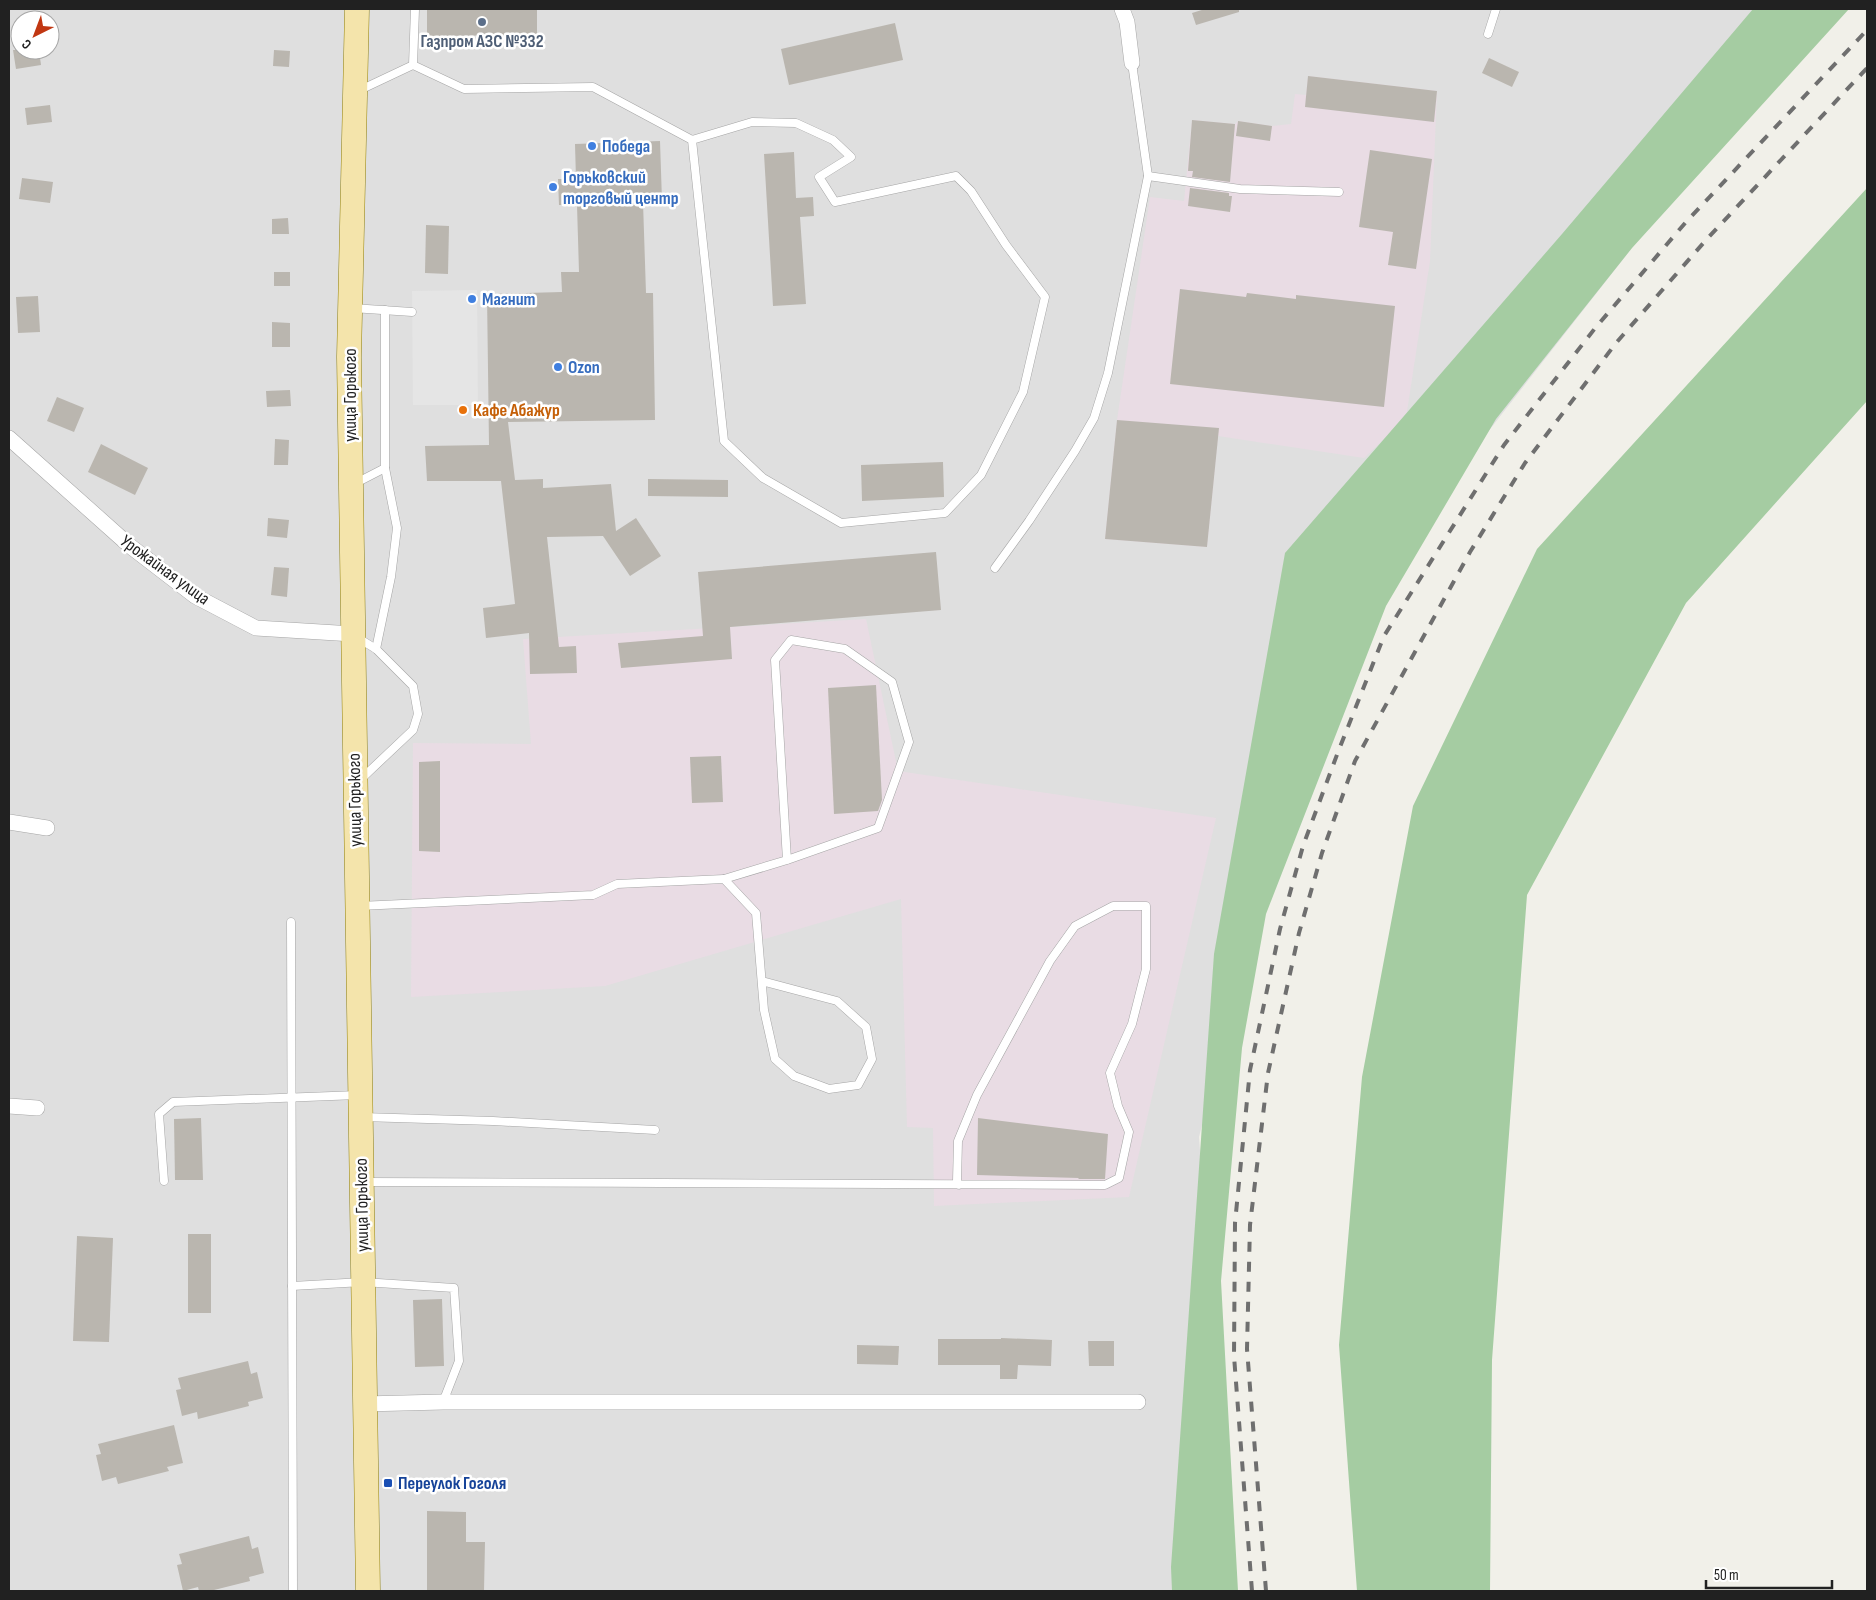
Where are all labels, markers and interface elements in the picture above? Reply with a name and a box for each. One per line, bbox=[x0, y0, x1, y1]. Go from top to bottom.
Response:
north arrow bbox=[10, 10, 60, 60]
marker: Газпром АЗС №332 bbox=[476, 16, 488, 28]
place label: Газпром АЗС №332 bbox=[420, 31, 544, 52]
text: С bbox=[18, 36, 35, 53]
place label: Победа bbox=[602, 136, 650, 157]
marker: Победа bbox=[586, 140, 598, 152]
place label: Горьковский торговый центр bbox=[563, 167, 679, 209]
marker: Горьковский торговый центр bbox=[547, 181, 559, 193]
place label: Магнит bbox=[482, 289, 536, 310]
marker: Магнит bbox=[466, 293, 478, 305]
street label: улица Горького bbox=[340, 348, 361, 442]
place label: Ozon bbox=[568, 357, 600, 378]
marker: Ozon bbox=[552, 361, 564, 373]
place label: Кафе Абажур bbox=[473, 400, 560, 421]
marker: Кафе Абажур bbox=[457, 404, 469, 416]
street label: Урожайная улица bbox=[116, 531, 214, 610]
street label: улица Горького bbox=[344, 753, 366, 847]
street label: улица Горького bbox=[351, 1158, 373, 1252]
place label: Переулок Гоголя bbox=[398, 1473, 506, 1494]
marker: Переулок Гоголя bbox=[382, 1477, 394, 1489]
scale bar bbox=[1706, 1558, 1832, 1590]
text: 50 m bbox=[1714, 1566, 1739, 1585]

